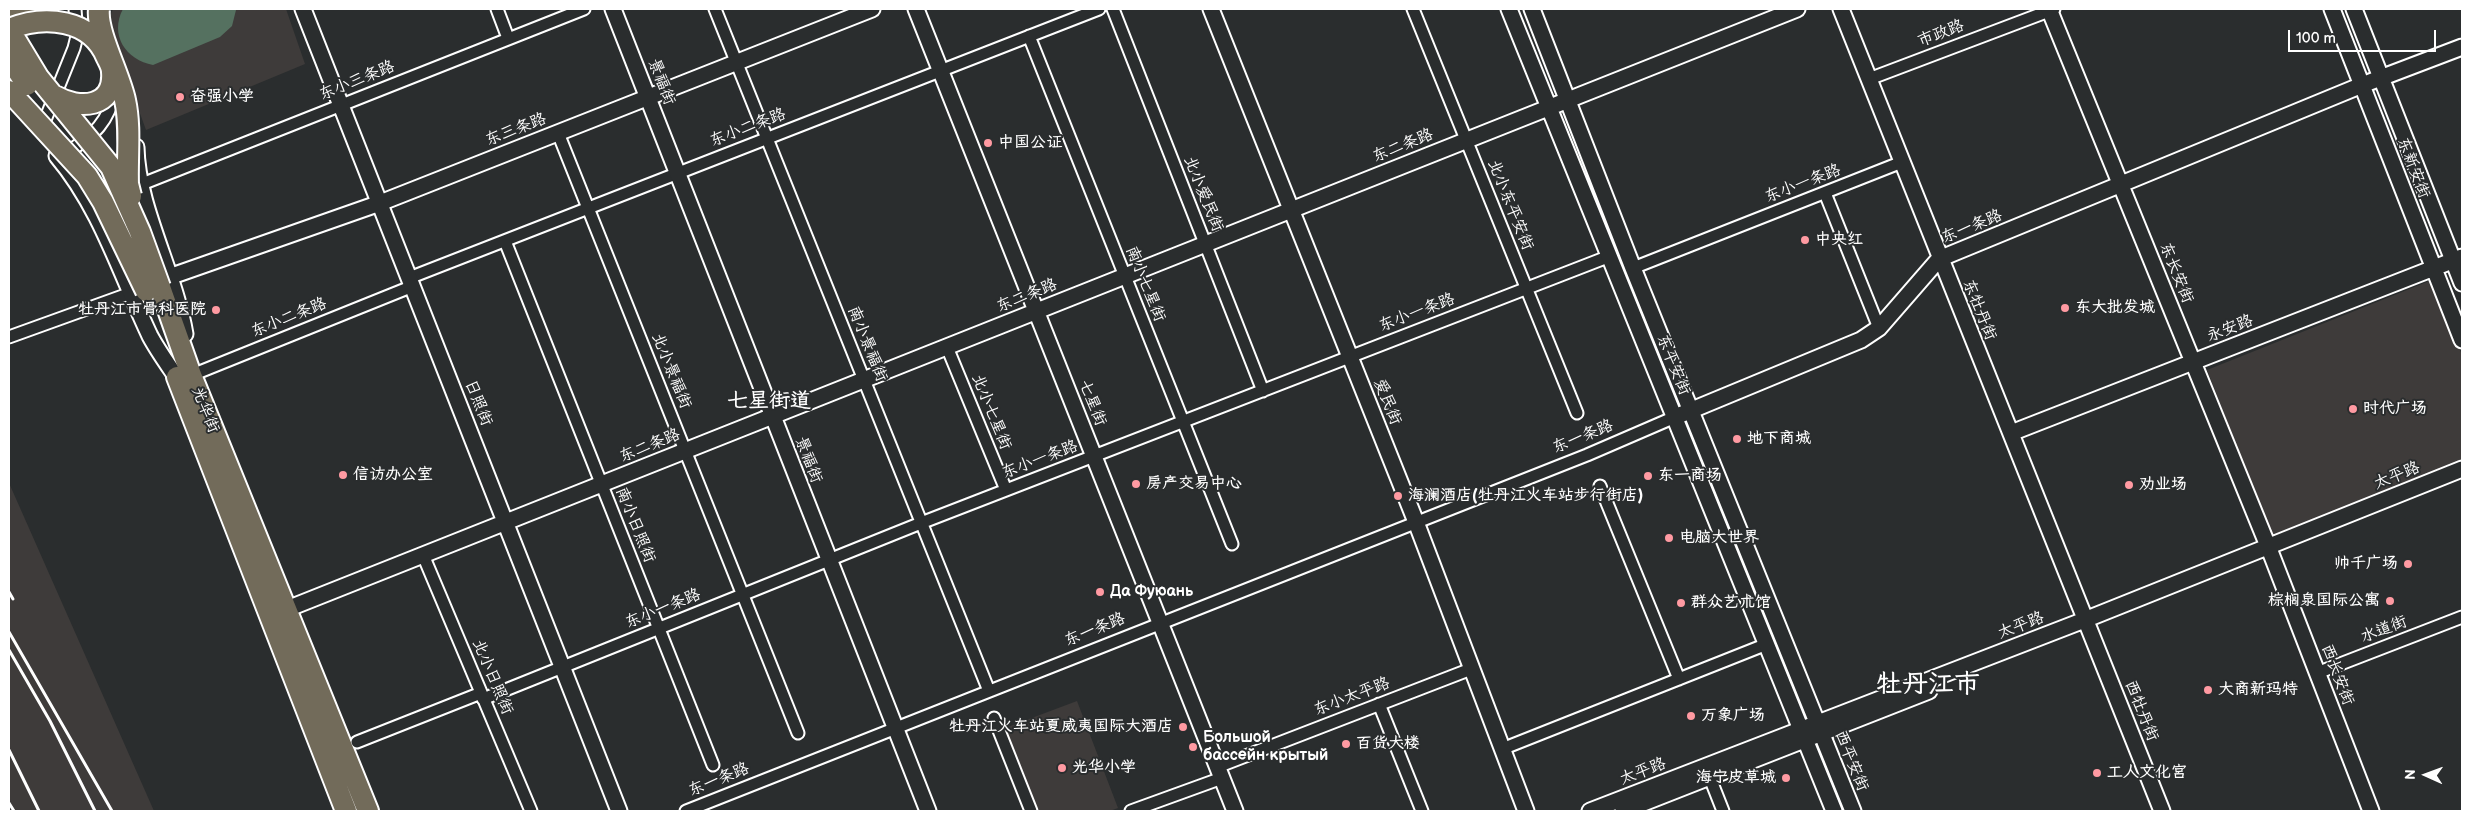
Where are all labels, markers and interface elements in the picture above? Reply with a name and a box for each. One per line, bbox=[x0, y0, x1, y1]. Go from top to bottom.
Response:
street label: 市政路 bbox=[1915, 16, 1967, 52]
scale bar bbox=[2291, 20, 2438, 52]
text: 100 m bbox=[2296, 29, 2336, 48]
street label: 景福街 bbox=[643, 56, 679, 108]
street label: 东小三条路 bbox=[316, 57, 398, 105]
place label: 奋强小学 bbox=[190, 87, 254, 107]
marker: 奋强小学 bbox=[174, 91, 186, 103]
street label: 东小二条路 bbox=[707, 105, 789, 151]
street label: 东三条路 bbox=[483, 110, 549, 150]
street label: 东二条路 bbox=[1370, 125, 1436, 167]
place label: 中国公证 bbox=[998, 133, 1062, 153]
street label: 东新安街 bbox=[2393, 135, 2433, 201]
marker: 中国公证 bbox=[982, 137, 994, 149]
street label: 北小爱民街 bbox=[1179, 153, 1227, 235]
street label: 北小东平安街 bbox=[1483, 157, 1537, 253]
street label: 东小一条路 bbox=[1762, 161, 1844, 207]
street label: 东一条路 bbox=[1939, 206, 2005, 248]
place label: 中央红 bbox=[1815, 230, 1863, 250]
marker: 中央红 bbox=[1799, 234, 1811, 246]
street label: 东长安街 bbox=[2155, 240, 2197, 306]
street label: 南小七星街 bbox=[1121, 243, 1169, 325]
street label: 东二条路 bbox=[994, 275, 1060, 317]
street label: 东牡丹街 bbox=[1958, 277, 2000, 343]
street label: 东小一条路 bbox=[1376, 290, 1458, 336]
street label: 东小二条路 bbox=[248, 294, 330, 342]
place label: 东大批发城 bbox=[2075, 298, 2155, 318]
place label: 牡丹江市骨科医院 bbox=[78, 300, 206, 320]
marker: 东大批发城 bbox=[2059, 302, 2071, 314]
street label: 南小景福街 bbox=[843, 303, 891, 385]
marker: 牡丹江市骨科医院 bbox=[210, 304, 222, 316]
street label: 永安路 bbox=[2204, 311, 2256, 347]
street label: 北小景福街 bbox=[647, 330, 695, 412]
street label: 东平安街 bbox=[1652, 332, 1694, 398]
street label: 北小七星街 bbox=[967, 371, 1015, 453]
street label: 爱民街 bbox=[1369, 376, 1405, 428]
street label: 日照街 bbox=[460, 377, 496, 429]
street label: 七星街 bbox=[1074, 377, 1110, 429]
street label: 光华街 bbox=[187, 384, 223, 436]
district label: 七星街道 bbox=[727, 389, 811, 415]
place label: 时代广场 bbox=[2363, 399, 2427, 419]
marker: 时代广场 bbox=[2347, 403, 2359, 415]
street label: 东一条路 bbox=[1550, 416, 1616, 458]
street label: 东二条路 bbox=[617, 425, 683, 467]
place label: 地下商城 bbox=[1747, 429, 1811, 449]
marker: 地下商城 bbox=[1731, 433, 1743, 445]
street label: 景福街 bbox=[790, 434, 826, 486]
street label: 东小一条路 bbox=[999, 437, 1081, 483]
street label: 太平路 bbox=[2371, 458, 2423, 494]
place label: 信访办公室 bbox=[353, 465, 433, 485]
place label: 东一商场 bbox=[1658, 466, 1722, 486]
marker: 信访办公室 bbox=[337, 469, 349, 481]
marker: 东一商场 bbox=[1642, 470, 1654, 482]
place label: 房产交易中心 bbox=[1146, 474, 1242, 494]
place label: 劝业场 bbox=[2139, 475, 2187, 495]
marker: 房产交易中心 bbox=[1130, 478, 1142, 490]
marker: 劝业场 bbox=[2123, 479, 2135, 491]
street label: 南小日照街 bbox=[611, 484, 659, 566]
place label: 海澜酒店(牡丹江火车站步行街店) bbox=[1408, 486, 1643, 506]
marker: 海澜酒店(牡丹江火车站步行街店) bbox=[1392, 490, 1404, 502]
place label: 电脑大世界 bbox=[1679, 528, 1759, 548]
marker: 电脑大世界 bbox=[1663, 532, 1675, 544]
place label: 帅千广场 bbox=[2334, 554, 2398, 574]
marker: 帅千广场 bbox=[2402, 558, 2414, 570]
place label: Да Фуюань bbox=[1110, 582, 1193, 602]
street label: 东小一条路 bbox=[622, 585, 704, 633]
marker: Да Фуюань bbox=[1094, 586, 1106, 598]
place label: 棕榈泉国际公寓 bbox=[2268, 591, 2380, 611]
place label: 群众艺术馆 bbox=[1691, 593, 1771, 613]
marker: 棕榈泉国际公寓 bbox=[2384, 595, 2396, 607]
marker: 群众艺术馆 bbox=[1675, 597, 1687, 609]
street label: 太平路 bbox=[1995, 608, 2047, 644]
street label: 东一条路 bbox=[1062, 609, 1128, 651]
street label: 水道街 bbox=[2358, 612, 2410, 648]
street label: 北小日照街 bbox=[468, 636, 516, 718]
street label: 西长安街 bbox=[2317, 642, 2357, 708]
district label: 牡丹江市 bbox=[1876, 669, 1980, 701]
street label: 东小太平路 bbox=[1311, 674, 1393, 720]
street label: 西牡丹街 bbox=[2120, 678, 2162, 744]
place label: 大商新玛特 bbox=[2218, 680, 2298, 700]
marker: 大商新玛特 bbox=[2202, 684, 2214, 696]
place label: 万象广场 bbox=[1701, 706, 1765, 726]
marker: 万象广场 bbox=[1685, 710, 1697, 722]
place label: 牡丹江火车站夏威夷国际大酒店 bbox=[949, 717, 1173, 737]
marker: 牡丹江火车站夏威夷国际大酒店 bbox=[1177, 721, 1189, 733]
place label: Большой бассейн крытый bbox=[1203, 728, 1328, 766]
street label: 西平安街 bbox=[1830, 728, 1872, 794]
place label: 百货大楼 bbox=[1356, 734, 1420, 754]
marker: 百货大楼 bbox=[1340, 738, 1352, 750]
marker: Большой бассейн крытый bbox=[1187, 741, 1199, 753]
north arrow bbox=[2401, 750, 2451, 800]
street label: 太平路 bbox=[1617, 754, 1669, 790]
place label: 光华小学 bbox=[1072, 758, 1136, 778]
street label: 东一条路 bbox=[686, 759, 752, 801]
marker: 光华小学 bbox=[1056, 762, 1068, 774]
place label: 工人文化宫 bbox=[2107, 763, 2187, 783]
marker: 工人文化宫 bbox=[2091, 767, 2103, 779]
place label: 海宁皮草城 bbox=[1696, 768, 1776, 788]
text: N bbox=[2402, 769, 2419, 780]
marker: 海宁皮草城 bbox=[1780, 772, 1792, 784]

